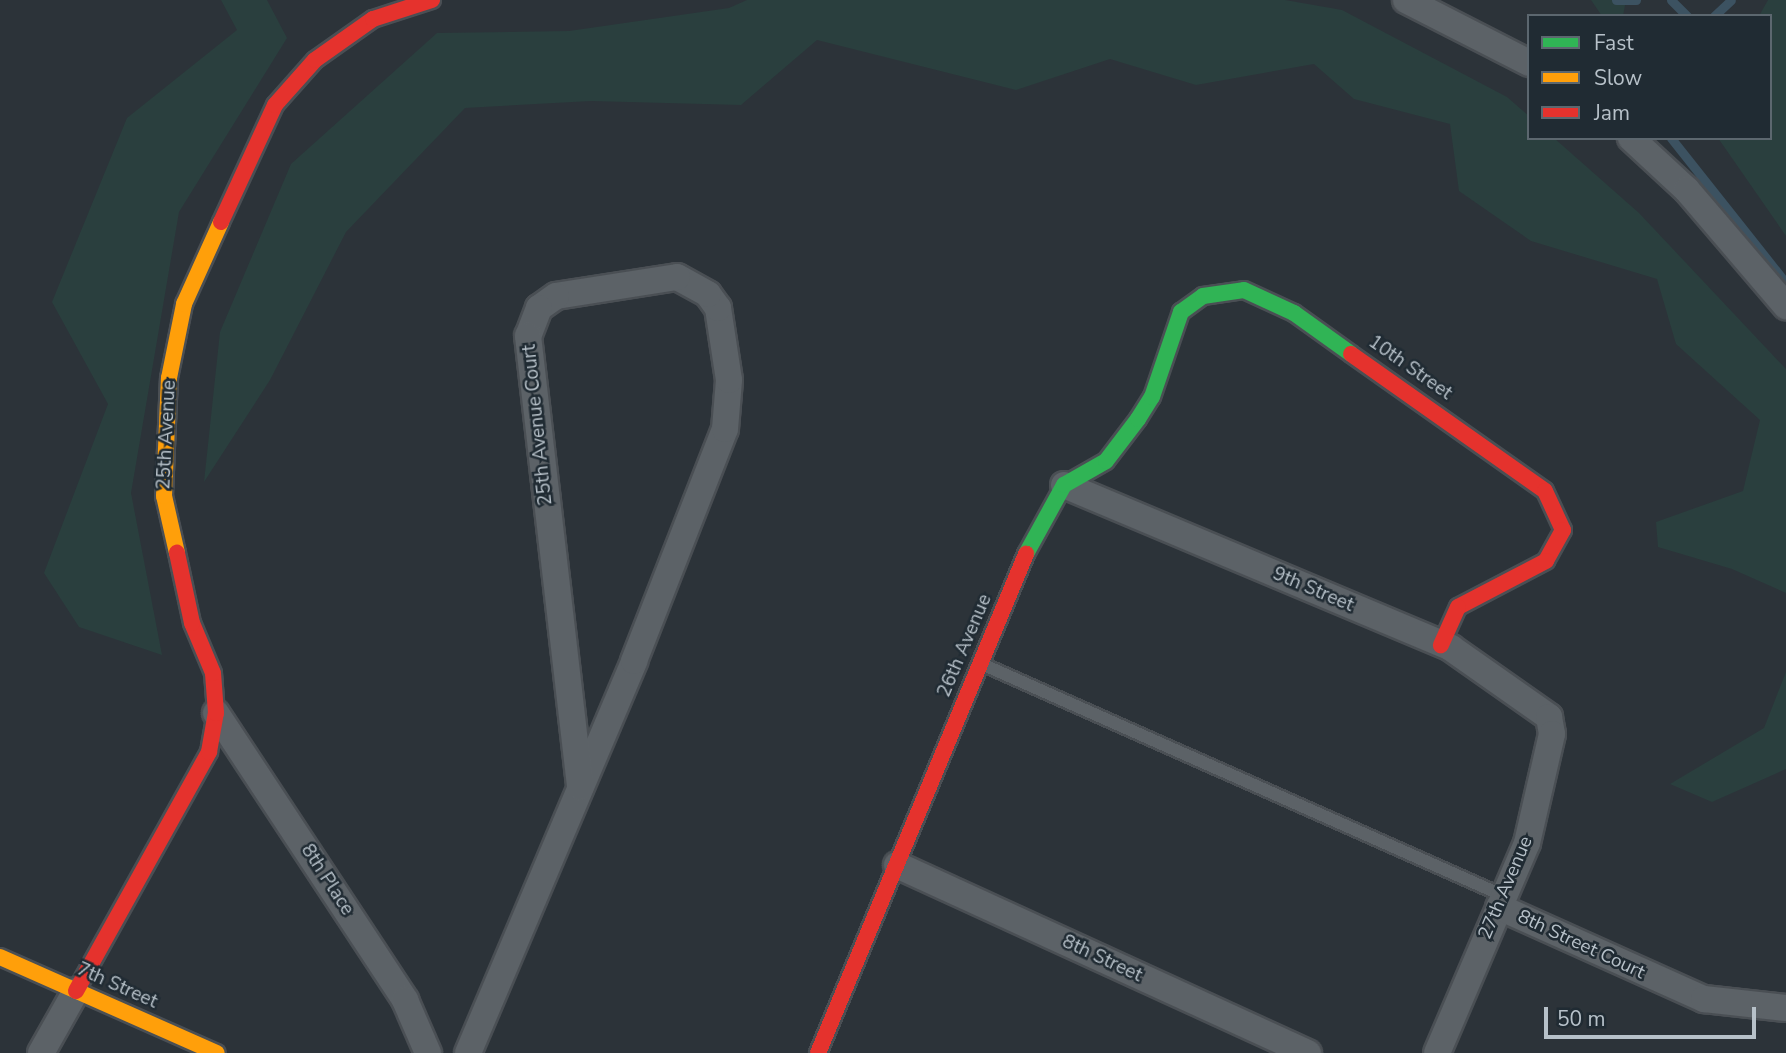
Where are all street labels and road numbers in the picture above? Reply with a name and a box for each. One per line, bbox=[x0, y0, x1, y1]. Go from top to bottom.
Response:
street label: 10th Street bbox=[1364, 331, 1456, 405]
street label: 25th Avenue Court bbox=[518, 343, 558, 507]
street label: 25th Avenue bbox=[153, 380, 181, 490]
street label: 9th Street bbox=[1269, 563, 1357, 617]
street label: 26th Avenue bbox=[933, 591, 997, 701]
street label: 27th Avenue bbox=[1474, 833, 1538, 943]
street label: 8th Place bbox=[296, 840, 358, 920]
street label: 8th Street Court bbox=[1514, 906, 1648, 984]
street label: 8th Street bbox=[1058, 931, 1146, 987]
street label: 7th Street bbox=[73, 958, 161, 1014]

